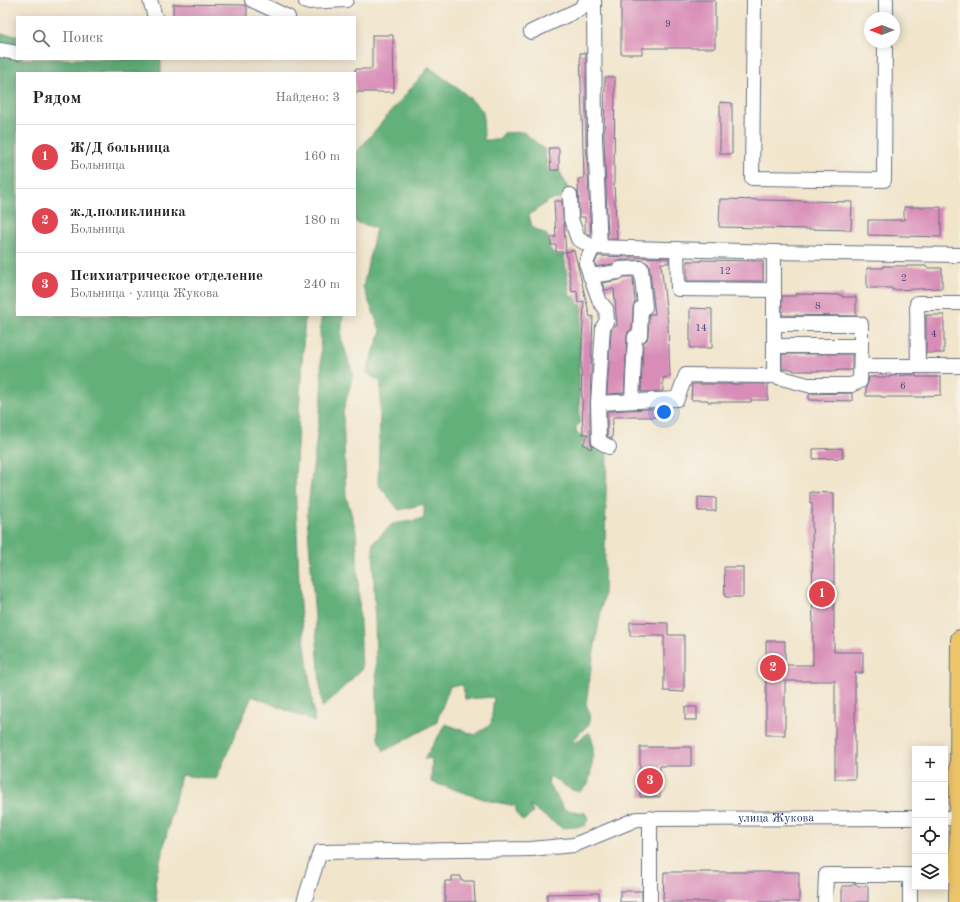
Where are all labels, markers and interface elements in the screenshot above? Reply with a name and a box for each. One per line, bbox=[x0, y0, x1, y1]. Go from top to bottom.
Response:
north arrow bbox=[864, 12, 900, 48]
search box bbox=[16, 16, 356, 60]
house number: 9 bbox=[665, 19, 671, 29]
icon: search bbox=[30, 27, 52, 49]
text: Поиск bbox=[62, 31, 103, 46]
text: Рядом bbox=[32, 90, 81, 107]
text: Найдено: 3 bbox=[276, 91, 340, 104]
text: Ж/Д больница bbox=[70, 141, 170, 156]
text: 1 bbox=[41, 150, 49, 163]
text: 160 m bbox=[303, 150, 340, 163]
text: Больница bbox=[70, 159, 125, 172]
text: ж.д.поликлиника bbox=[70, 205, 186, 220]
text: 2 bbox=[41, 214, 49, 227]
text: 180 m bbox=[303, 214, 340, 227]
text: Больница bbox=[70, 223, 125, 236]
house number: 12 bbox=[719, 266, 731, 276]
text: Психиатрическое отделение bbox=[70, 269, 263, 284]
house number: 2 bbox=[901, 273, 907, 283]
text: 3 bbox=[41, 278, 49, 291]
text: 240 m bbox=[303, 278, 340, 291]
text: Больница · улица Жукова bbox=[70, 287, 219, 300]
house number: 8 bbox=[815, 301, 821, 311]
house number: 14 bbox=[695, 323, 707, 333]
house number: 4 bbox=[931, 329, 937, 339]
house number: 6 bbox=[900, 381, 906, 391]
your location bbox=[654, 402, 674, 422]
pin: 1 bbox=[809, 579, 835, 609]
pin: 2 bbox=[760, 653, 786, 683]
map controls bbox=[912, 746, 948, 890]
button: + bbox=[912, 746, 948, 782]
pin: 3 bbox=[637, 766, 663, 796]
button: − bbox=[912, 782, 948, 818]
street label: улица Жукова bbox=[738, 812, 814, 825]
button: locate bbox=[912, 818, 948, 854]
button: layers bbox=[912, 854, 948, 890]

